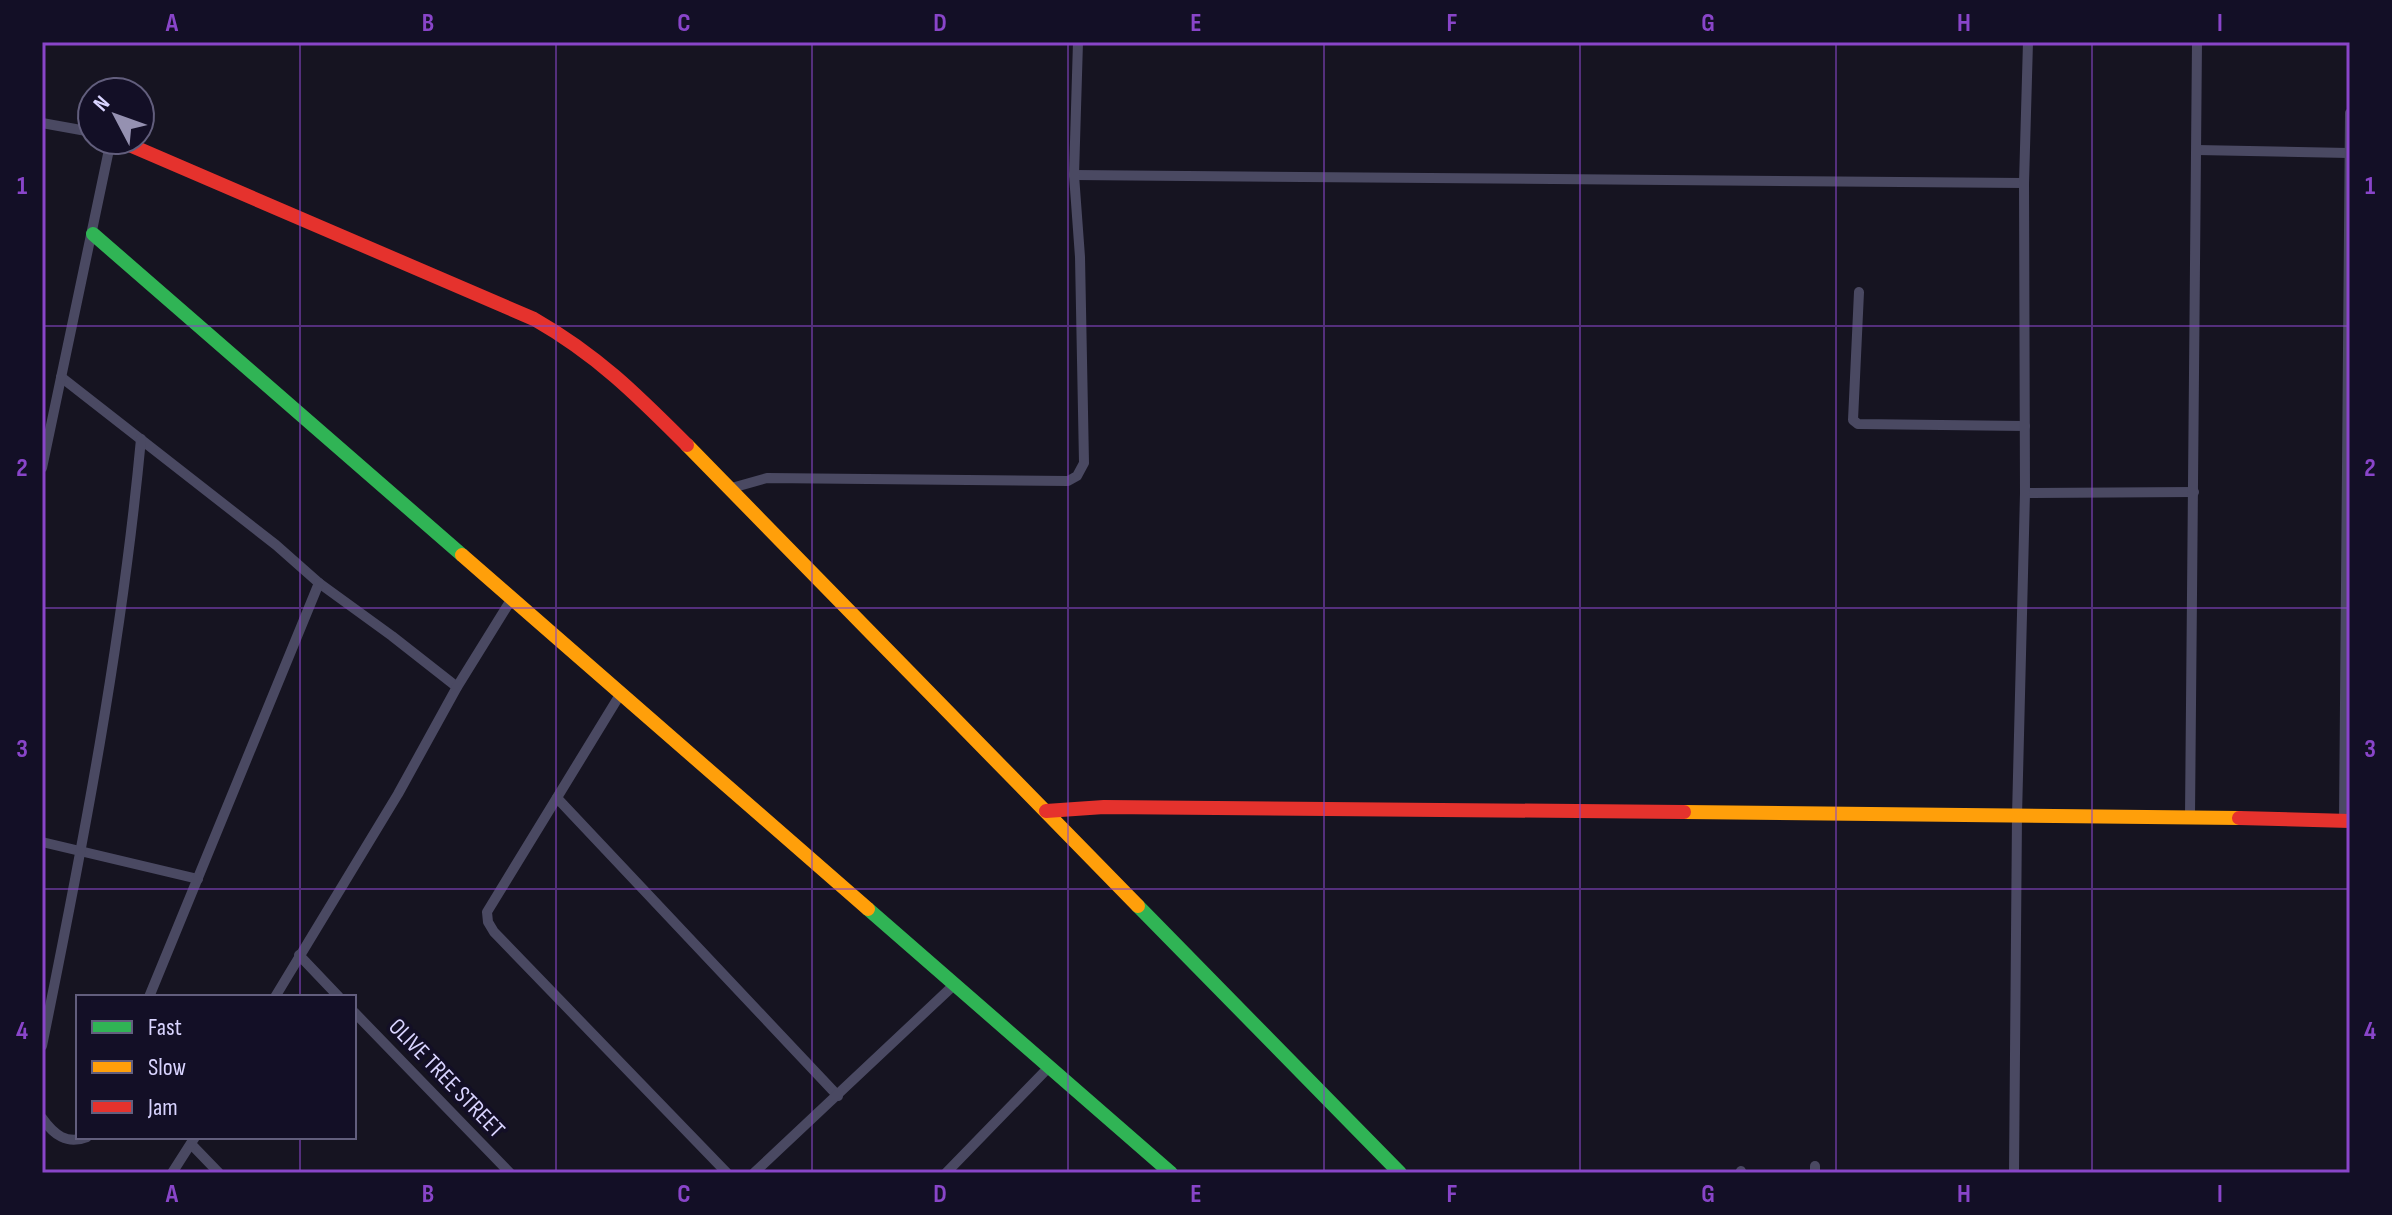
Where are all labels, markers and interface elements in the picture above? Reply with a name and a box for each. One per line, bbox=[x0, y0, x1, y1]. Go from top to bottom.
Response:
text: A bbox=[165, 8, 179, 39]
text: B bbox=[422, 8, 434, 39]
text: C bbox=[677, 8, 691, 39]
text: D bbox=[933, 8, 947, 39]
text: E bbox=[1190, 8, 1202, 39]
text: F bbox=[1447, 8, 1458, 39]
text: G bbox=[1701, 8, 1715, 39]
text: H bbox=[1957, 8, 1971, 39]
text: I bbox=[2217, 8, 2223, 39]
north arrow bbox=[76, 76, 156, 156]
text: N bbox=[88, 91, 116, 117]
text: 1 bbox=[17, 171, 27, 202]
text: 1 bbox=[2365, 171, 2375, 202]
text: 2 bbox=[16, 453, 28, 484]
text: 2 bbox=[2364, 453, 2376, 484]
text: 3 bbox=[16, 734, 28, 765]
text: 3 bbox=[2364, 734, 2376, 765]
legend bbox=[76, 995, 356, 1139]
text: Fast bbox=[148, 1013, 182, 1042]
street label: OLIVE TREE STREET bbox=[382, 1013, 511, 1144]
text: 4 bbox=[16, 1016, 28, 1047]
text: 4 bbox=[2364, 1016, 2376, 1047]
text: Slow bbox=[148, 1053, 186, 1082]
text: Jam bbox=[147, 1093, 178, 1122]
text: A bbox=[165, 1179, 179, 1210]
text: B bbox=[422, 1179, 434, 1210]
text: C bbox=[677, 1179, 691, 1210]
text: D bbox=[933, 1179, 947, 1210]
text: E bbox=[1190, 1179, 1202, 1210]
text: F bbox=[1447, 1179, 1458, 1210]
text: G bbox=[1701, 1179, 1715, 1210]
text: H bbox=[1957, 1179, 1971, 1210]
text: I bbox=[2217, 1179, 2223, 1210]

